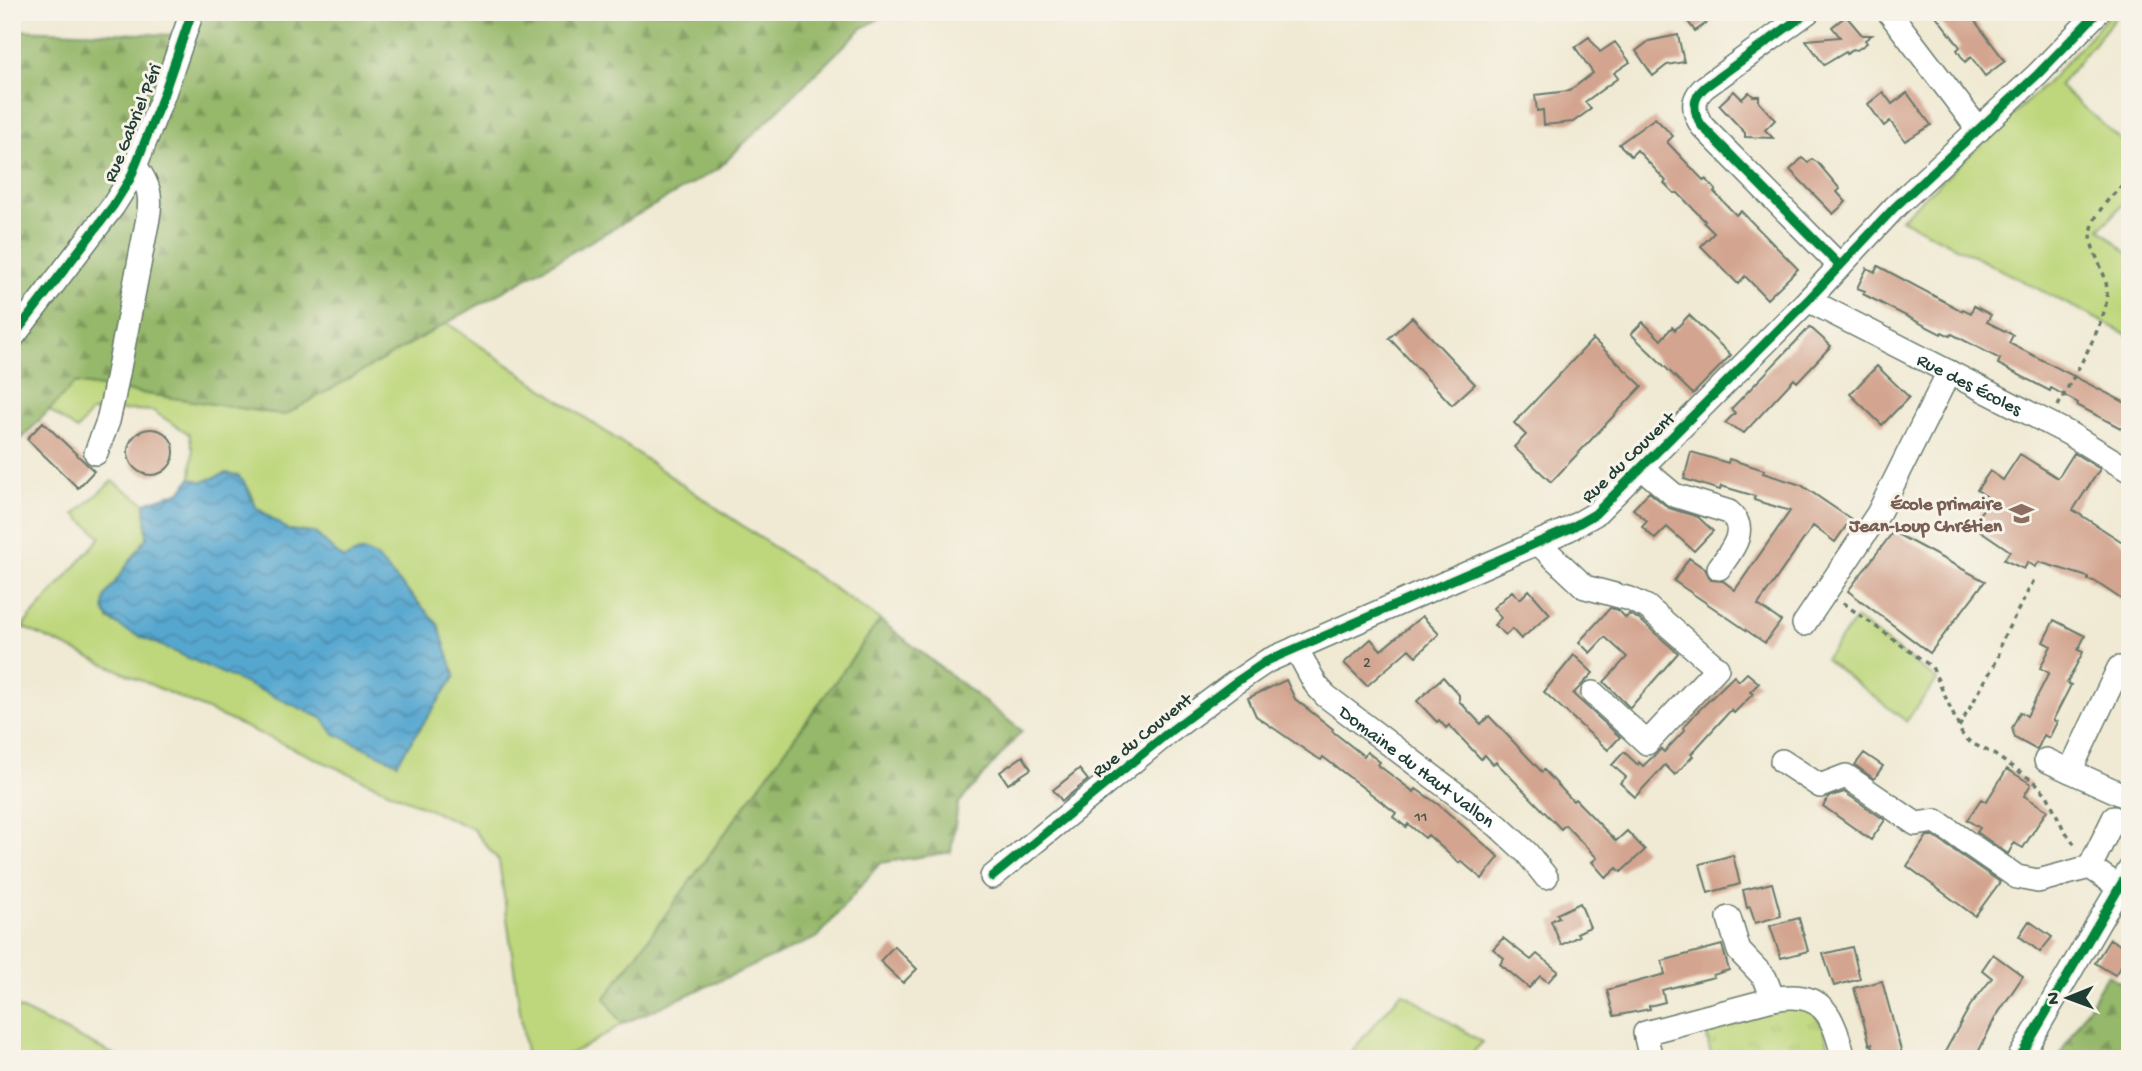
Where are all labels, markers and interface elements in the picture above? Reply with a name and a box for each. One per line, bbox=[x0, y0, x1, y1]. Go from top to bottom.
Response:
street label: Rue Gabriel Péri bbox=[100, 60, 169, 186]
street label: Rue des Écoles bbox=[1912, 350, 2026, 423]
street label: Rue du Couvent bbox=[1578, 406, 1683, 509]
place label: École primaire Jean-Loup Chrétien bbox=[1848, 494, 2003, 539]
school or university icon: École primaire Jean-Loup Chrétien bbox=[2008, 499, 2036, 527]
house number: 2 bbox=[1363, 655, 1371, 674]
street label: Rue du Couvent bbox=[1089, 688, 1199, 784]
street label: Domaine du Haut Vallon bbox=[1332, 701, 1498, 834]
house number: 11 bbox=[1414, 809, 1427, 828]
north arrow bbox=[2034, 962, 2104, 1032]
text: N bbox=[2043, 992, 2066, 1005]

